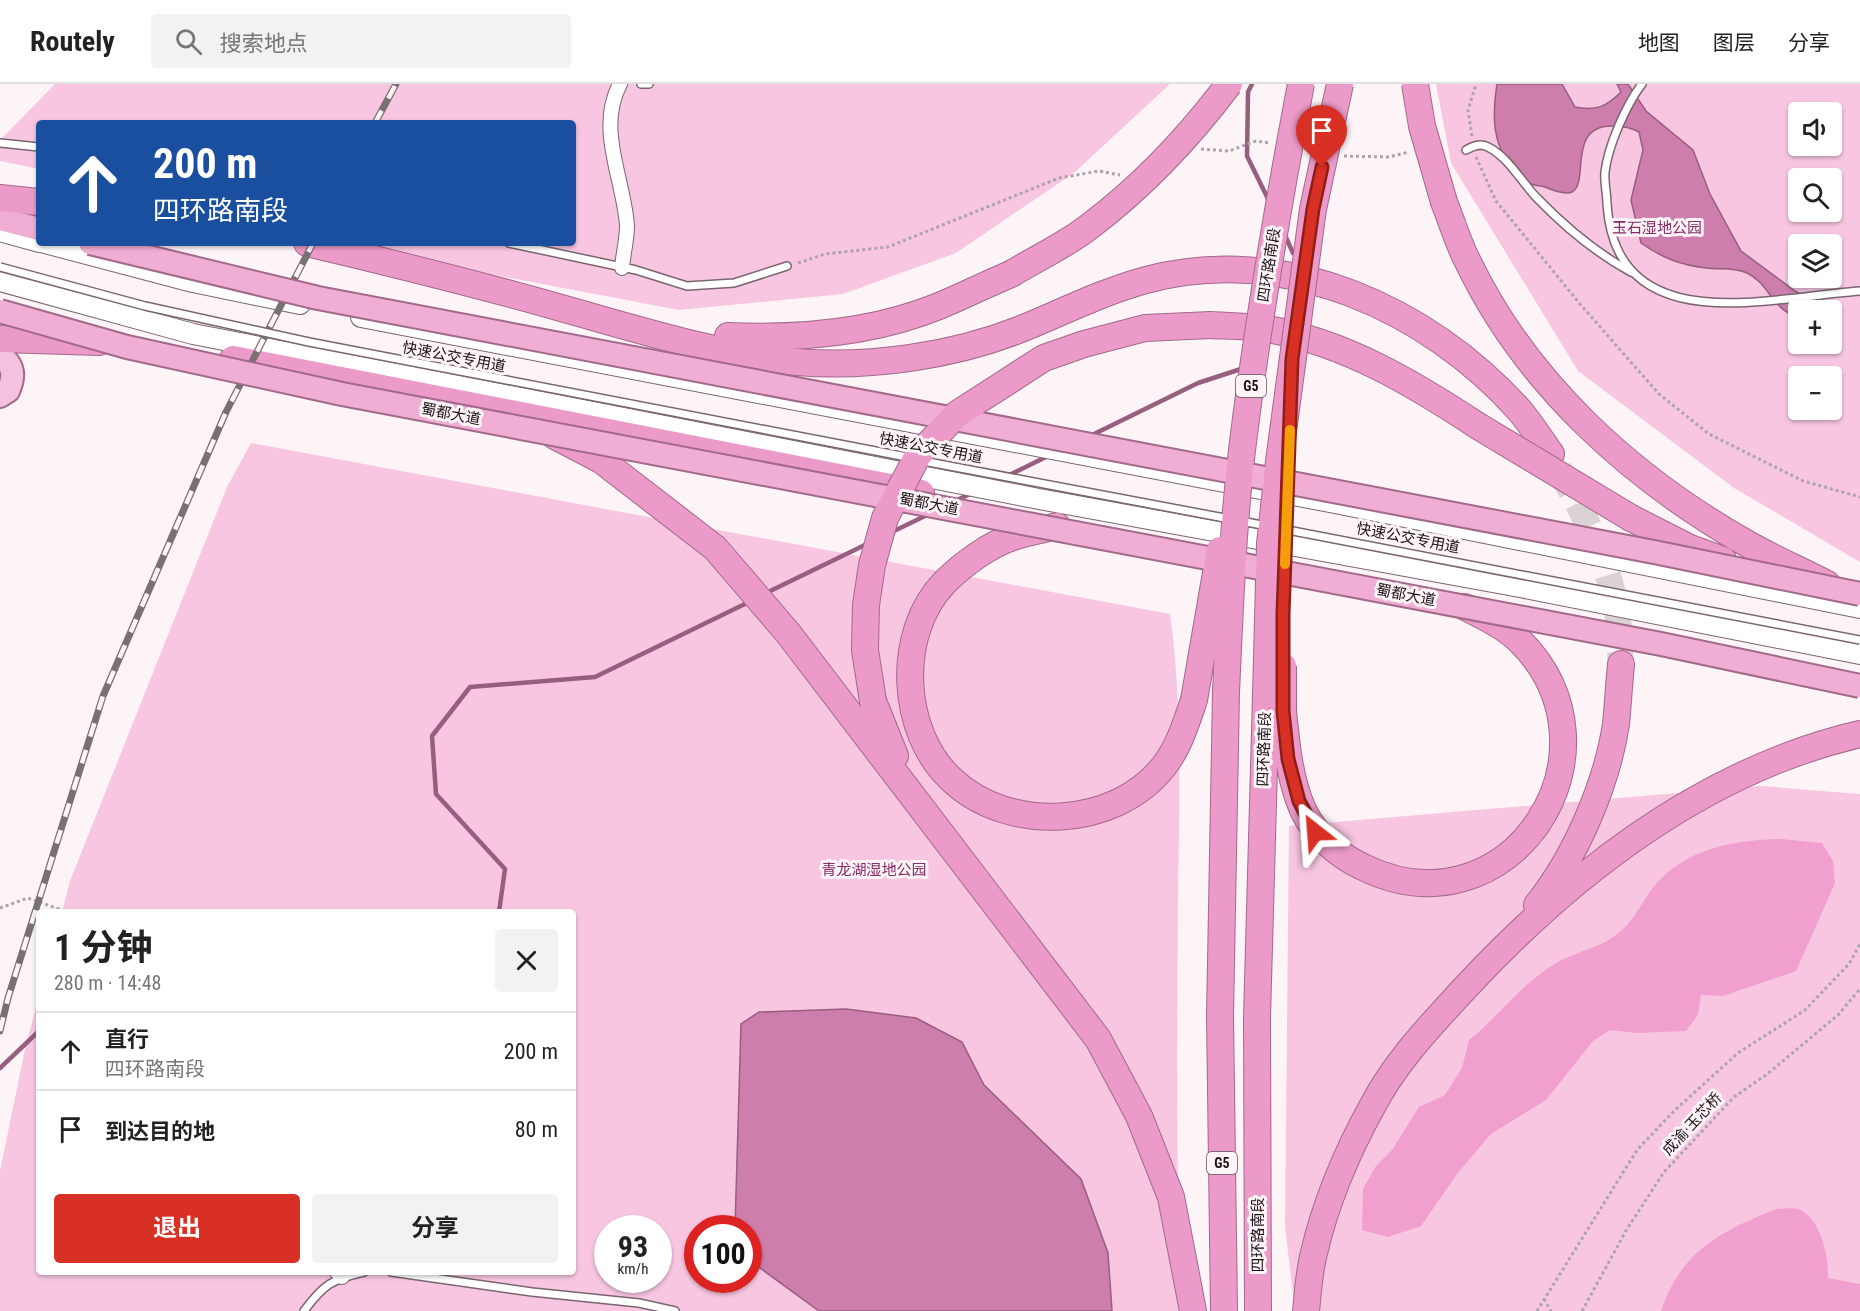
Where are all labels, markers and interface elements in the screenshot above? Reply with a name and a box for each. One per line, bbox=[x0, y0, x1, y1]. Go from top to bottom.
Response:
search box bbox=[151, 14, 571, 68]
text: Routely bbox=[30, 25, 115, 58]
icon: search bbox=[172, 25, 205, 58]
text: 搜索地点 bbox=[220, 31, 308, 56]
text: 地图 bbox=[1638, 31, 1680, 55]
text: 图层 bbox=[1713, 31, 1755, 55]
text: 分享 bbox=[1788, 31, 1830, 55]
map controls bbox=[1788, 102, 1842, 420]
button: sound bbox=[1788, 102, 1842, 156]
pin bbox=[1296, 105, 1347, 167]
icon: arrive bbox=[1305, 114, 1338, 147]
text: 200 m bbox=[153, 139, 258, 188]
icon: ahead bbox=[54, 144, 132, 222]
button: search bbox=[1788, 168, 1842, 222]
text: 四环路南段 bbox=[153, 195, 288, 227]
park label: 玉石湿地公园 bbox=[1612, 219, 1702, 237]
street label: 四环路南段 bbox=[1254, 227, 1284, 303]
button: layers bbox=[1788, 234, 1842, 288]
button: + bbox=[1788, 300, 1842, 354]
street label: 快速公交专用道 bbox=[401, 338, 507, 376]
button: − bbox=[1788, 366, 1842, 420]
road number: G5 bbox=[1236, 375, 1266, 397]
street label: 蜀都大道 bbox=[420, 399, 482, 429]
street label: 快速公交专用道 bbox=[878, 429, 984, 467]
street label: 蜀都大道 bbox=[898, 489, 960, 519]
street label: 快速公交专用道 bbox=[1355, 519, 1461, 557]
street label: 蜀都大道 bbox=[1375, 580, 1437, 610]
street label: 四环路南段 bbox=[1254, 711, 1274, 787]
position arrow bbox=[1283, 800, 1347, 864]
park label: 青龙湖湿地公园 bbox=[821, 861, 927, 879]
text: 1 分钟 bbox=[54, 927, 153, 969]
button: close bbox=[495, 929, 558, 992]
text: 280 m · 14:48 bbox=[54, 971, 161, 995]
text: 直行 bbox=[105, 1027, 149, 1052]
icon: ahead bbox=[54, 1035, 87, 1068]
text: 200 m bbox=[504, 1039, 558, 1064]
text: 四环路南段 bbox=[105, 1057, 205, 1081]
street label: 成渝·玉芯桥 bbox=[1659, 1089, 1725, 1159]
icon: arrive bbox=[54, 1113, 87, 1146]
text: 80 m bbox=[515, 1117, 558, 1142]
text: 到达目的地 bbox=[105, 1119, 215, 1144]
road number: G5 bbox=[1207, 1152, 1237, 1174]
button: 退出 bbox=[54, 1194, 300, 1263]
button: 分享 bbox=[312, 1194, 558, 1263]
street label: 四环路南段 bbox=[1249, 1197, 1267, 1273]
speed limit sign: 100 bbox=[684, 1215, 762, 1293]
text: 93 bbox=[618, 1229, 648, 1264]
text: km/h bbox=[618, 1260, 648, 1278]

